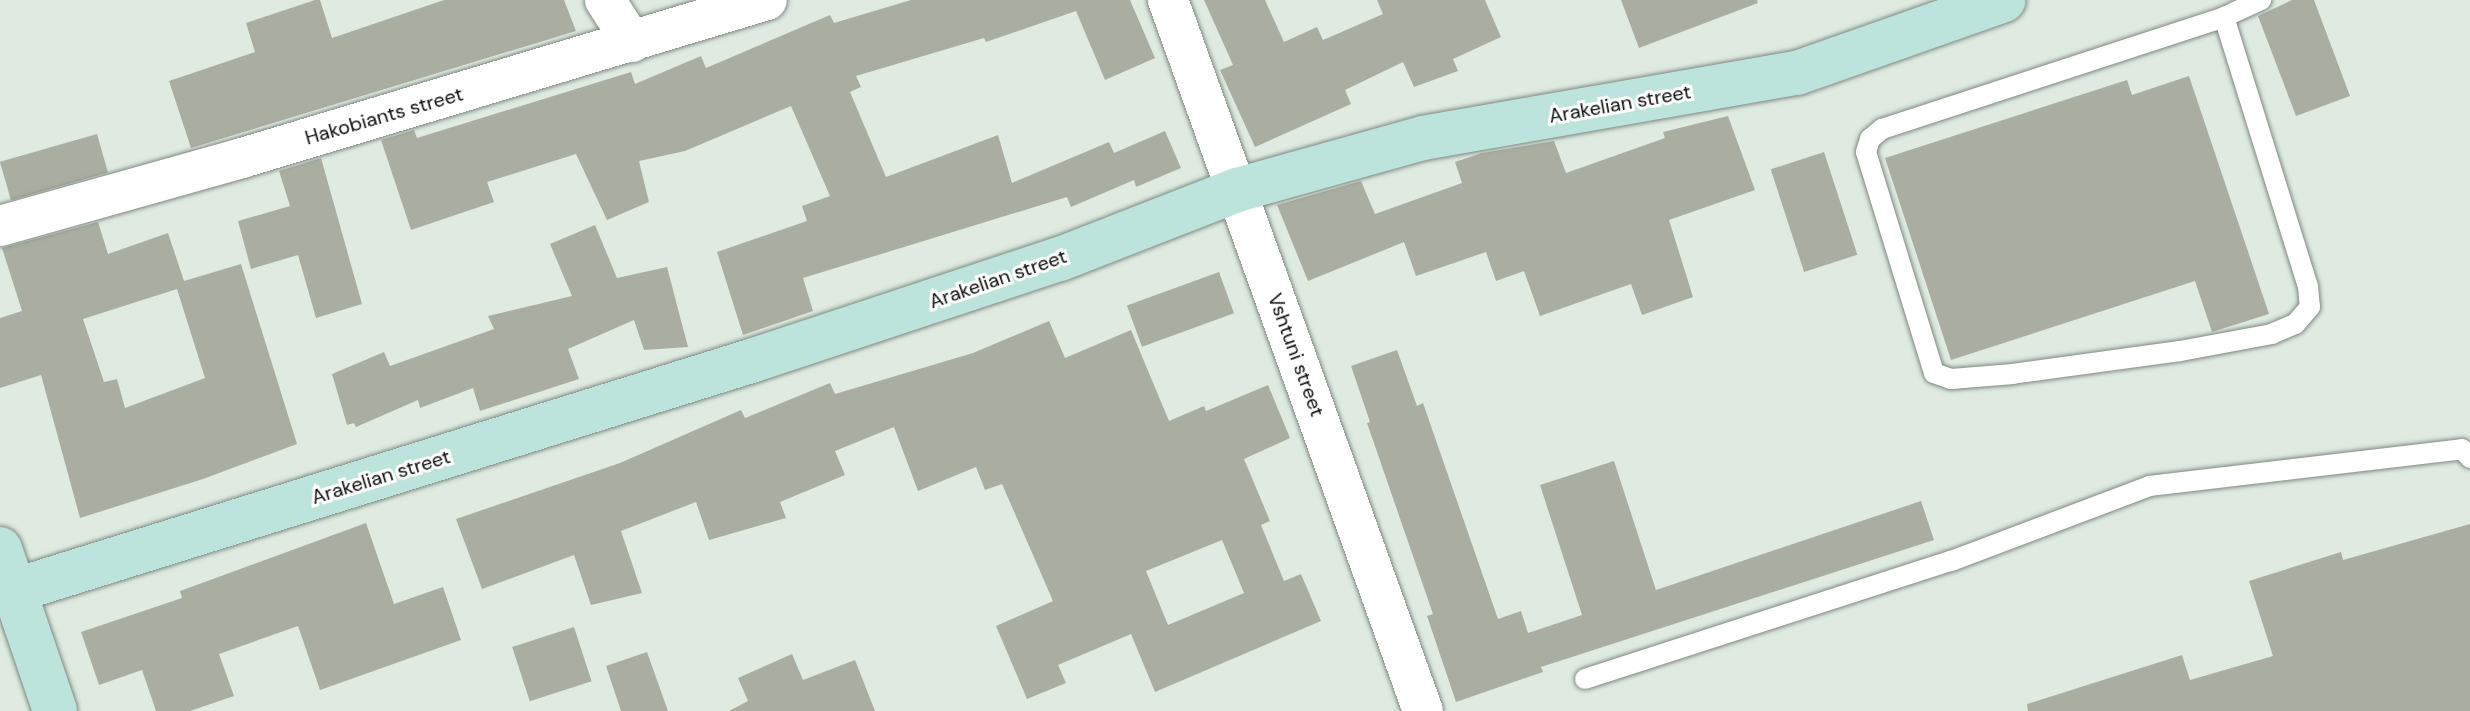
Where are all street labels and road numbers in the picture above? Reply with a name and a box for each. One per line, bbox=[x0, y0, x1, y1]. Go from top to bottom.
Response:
street label: Arakelian street bbox=[1547, 80, 1693, 128]
street label: Hakobiants street bbox=[302, 82, 466, 150]
street label: Arakelian street bbox=[926, 244, 1070, 314]
street label: Vshtuni street bbox=[1263, 290, 1329, 420]
street label: Arakelian street bbox=[309, 444, 453, 510]

